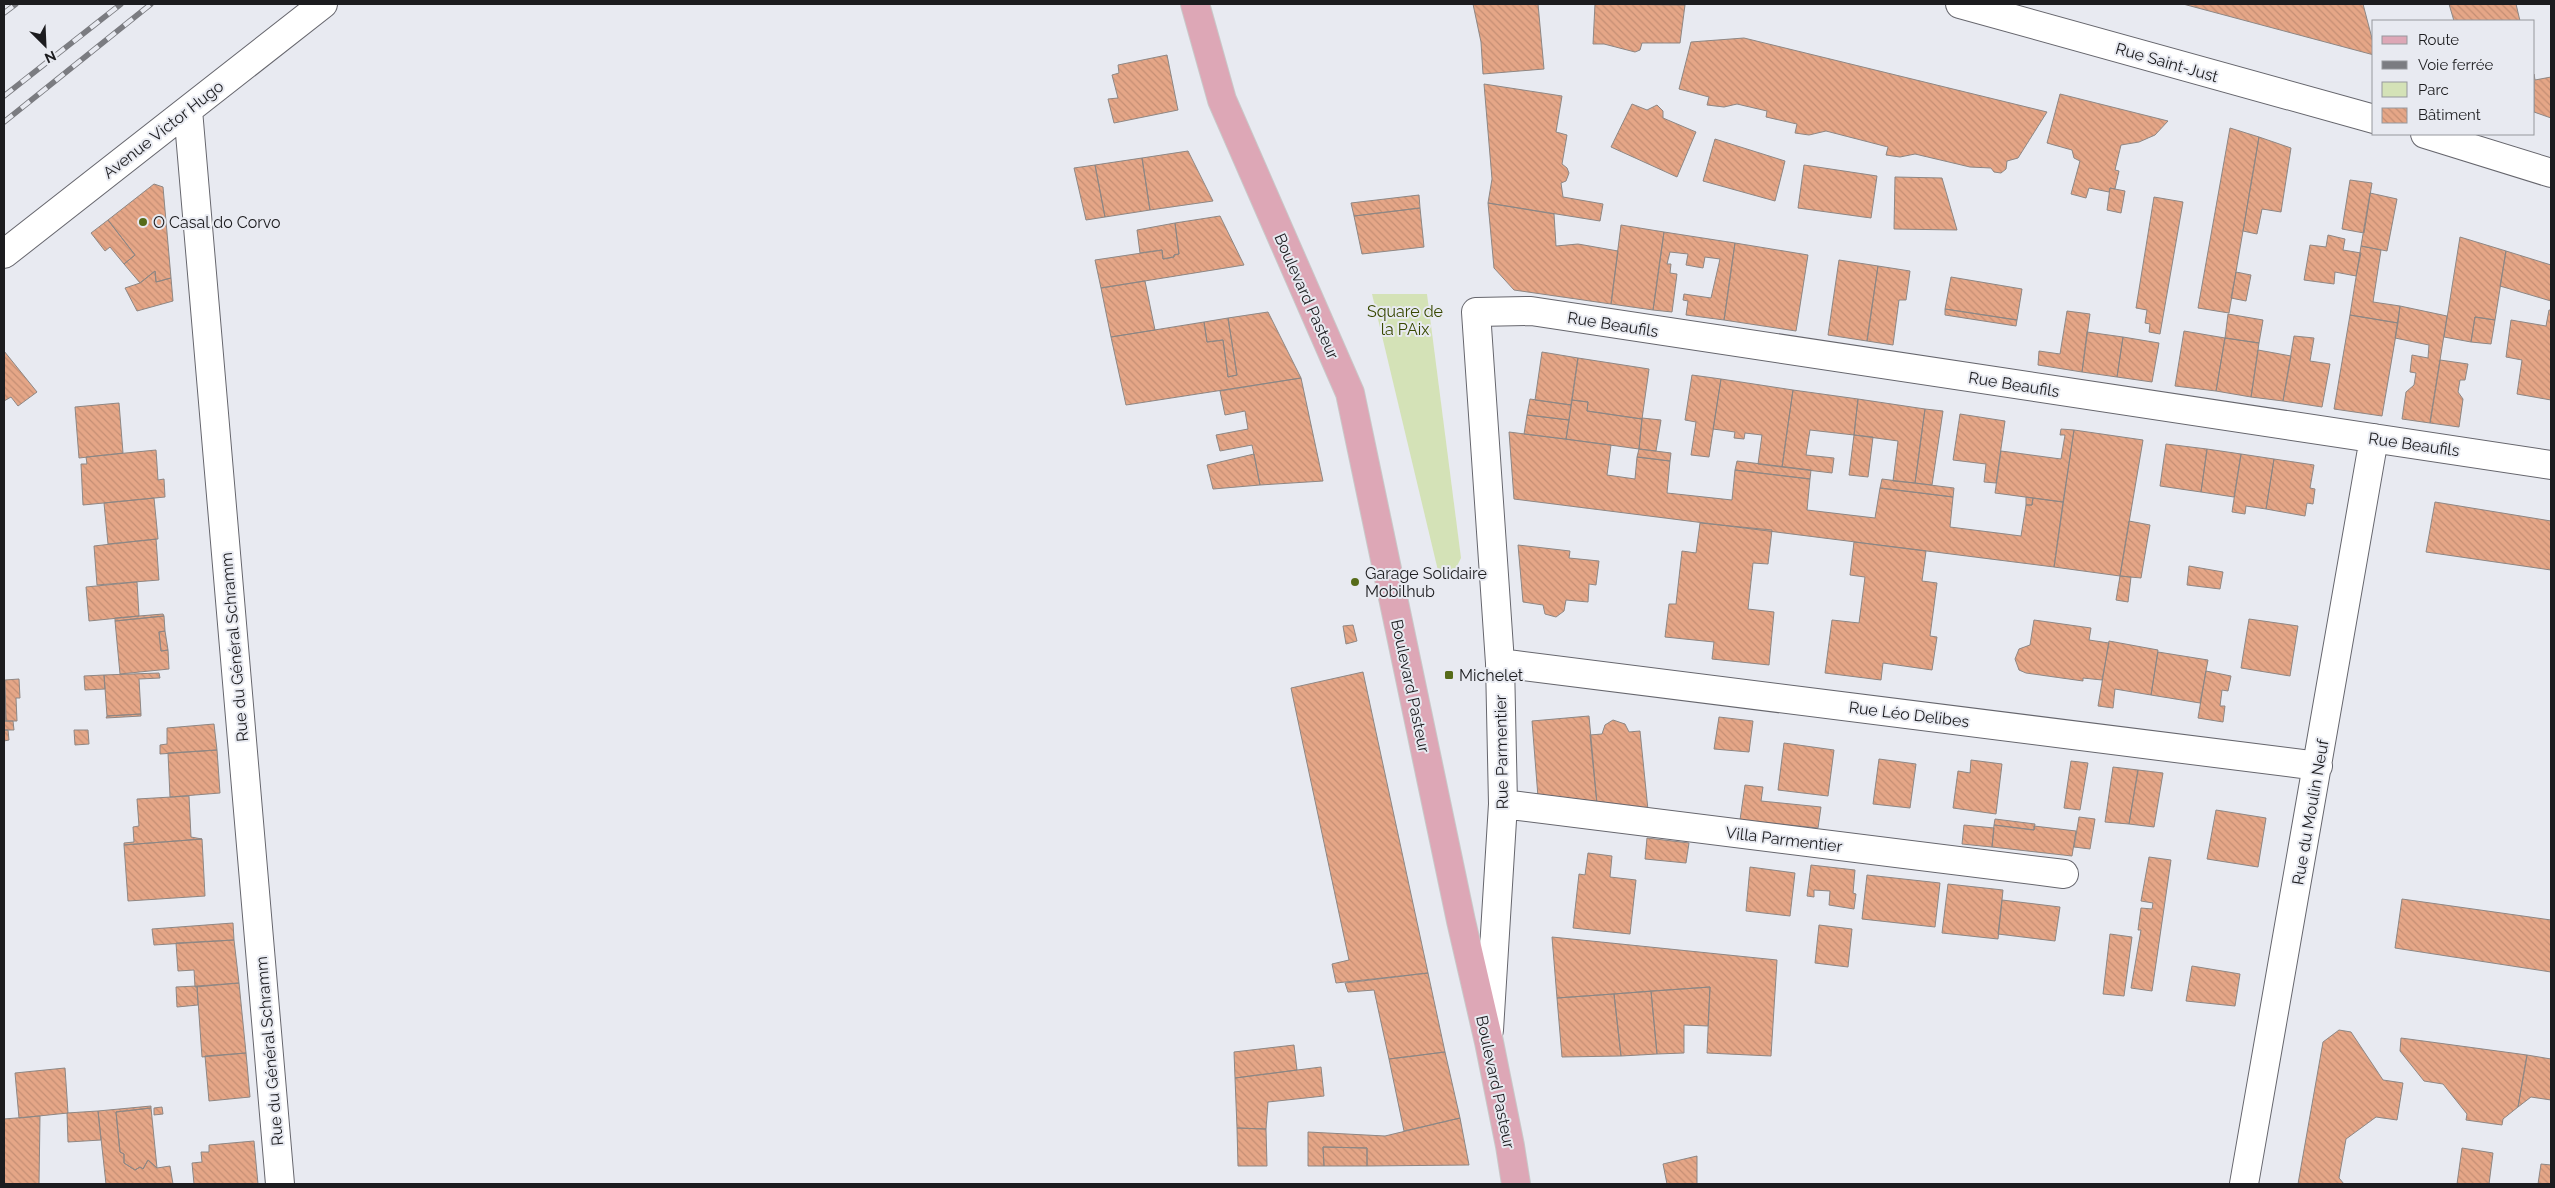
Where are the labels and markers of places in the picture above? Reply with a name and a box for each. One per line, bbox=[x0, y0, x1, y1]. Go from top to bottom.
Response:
place label: O Casal do Corvo bbox=[153, 213, 281, 232]
marker: O Casal do Corvo bbox=[137, 216, 149, 228]
place label: Garage Solidaire Mobilhub bbox=[1365, 564, 1487, 601]
marker: Garage Solidaire Mobilhub bbox=[1349, 576, 1361, 588]
place label: Michelet bbox=[1459, 666, 1524, 685]
marker: Michelet bbox=[1443, 669, 1455, 681]

